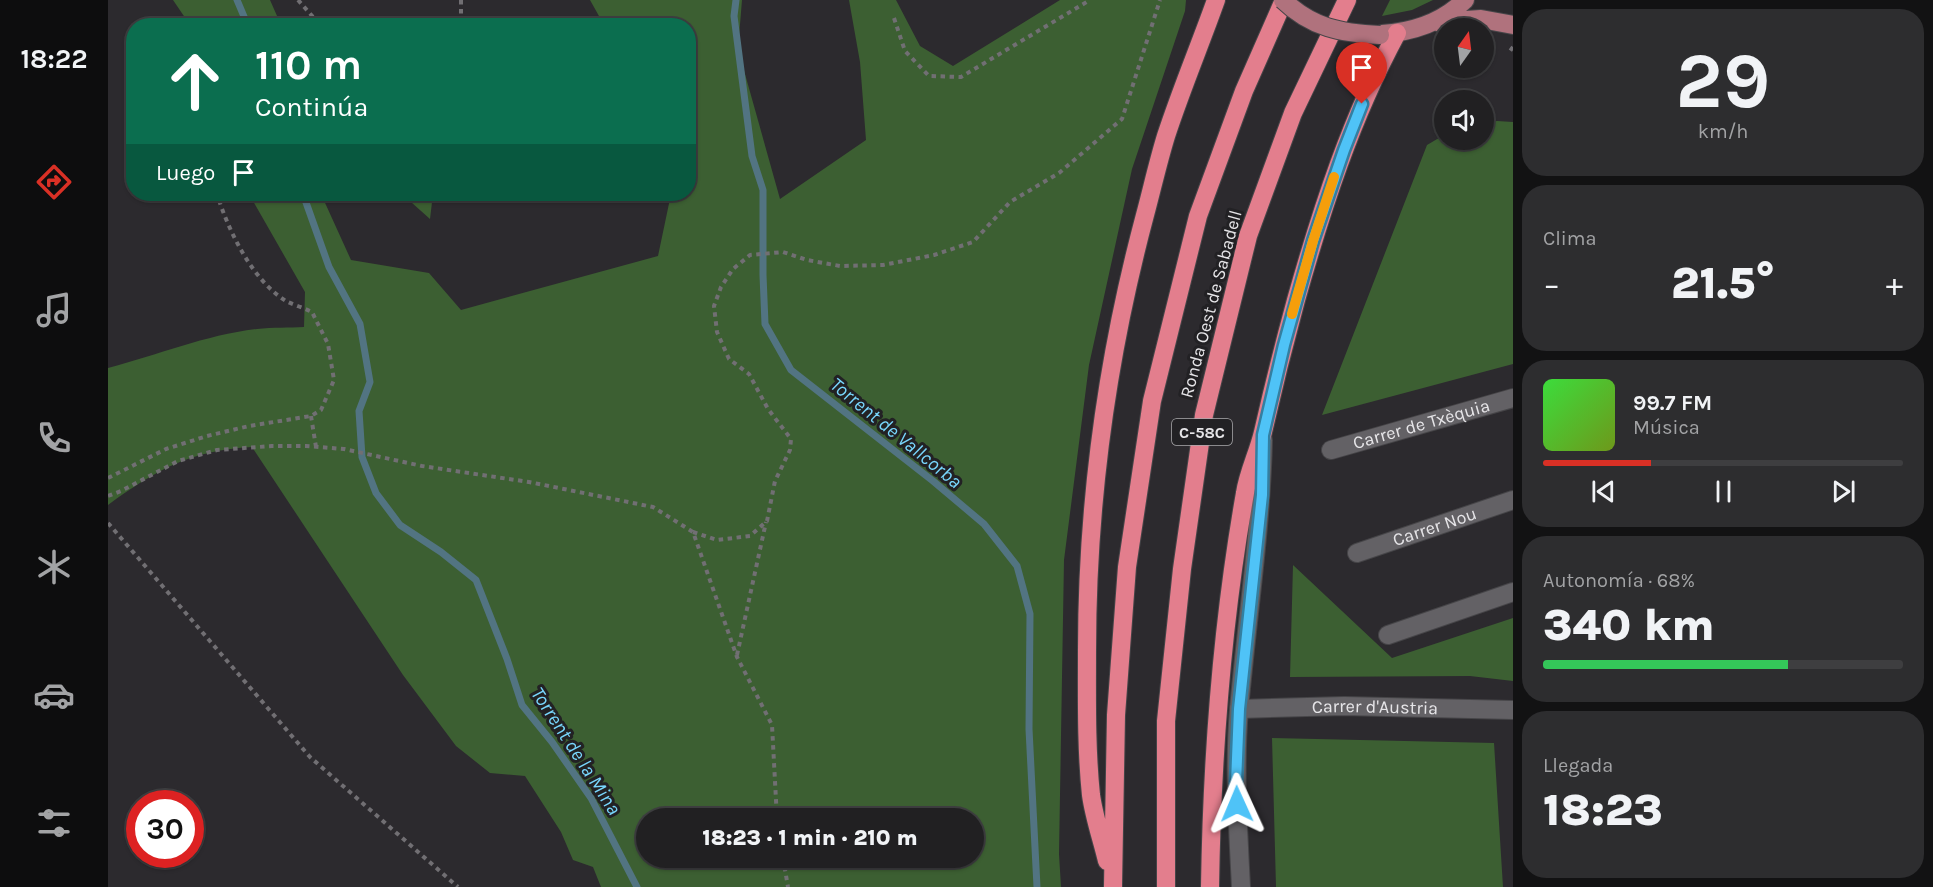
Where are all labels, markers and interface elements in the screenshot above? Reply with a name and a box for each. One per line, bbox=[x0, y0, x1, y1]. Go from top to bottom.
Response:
north arrow bbox=[1434, 18, 1494, 78]
map controls bbox=[1434, 18, 1494, 150]
text: 29 bbox=[1676, 35, 1770, 127]
text: 110 m bbox=[255, 40, 362, 90]
icon: ahead bbox=[156, 42, 234, 120]
pin bbox=[1336, 42, 1387, 104]
text: 18:22 bbox=[20, 43, 88, 75]
icon: arrive bbox=[1345, 51, 1378, 84]
button: sound bbox=[1434, 90, 1494, 150]
text: Continúa bbox=[255, 91, 368, 123]
text: km/h bbox=[1698, 120, 1748, 143]
icon: arrive bbox=[227, 156, 260, 189]
text: Luego bbox=[156, 160, 215, 186]
icon: directions bbox=[33, 161, 75, 203]
street label: Ronda Oest de Sabadell bbox=[1175, 208, 1247, 400]
text: Clima bbox=[1543, 227, 1597, 250]
text: 21.5° bbox=[1671, 257, 1775, 309]
text: − bbox=[1543, 265, 1560, 303]
text: + bbox=[1886, 265, 1903, 303]
icon: music bbox=[33, 289, 75, 331]
water label: Torrent de Vallcorba bbox=[826, 373, 966, 493]
text: 99.7 FM bbox=[1633, 390, 1712, 416]
street label: Carrer de Txèquia bbox=[1350, 394, 1492, 454]
text: Música bbox=[1633, 416, 1700, 439]
icon: phone bbox=[33, 417, 75, 459]
road number: C-58C bbox=[1172, 419, 1232, 445]
icon: previous bbox=[1587, 475, 1620, 508]
icon: pause bbox=[1707, 475, 1740, 508]
icon: next bbox=[1827, 475, 1860, 508]
street label: Carrer Nou bbox=[1390, 502, 1479, 551]
icon: climate bbox=[33, 546, 75, 588]
text: Autonomía · 68% bbox=[1543, 569, 1695, 592]
text: 340 km bbox=[1543, 599, 1715, 651]
icon: car bbox=[33, 674, 75, 716]
water label: Torrent de la Mina bbox=[526, 683, 626, 819]
street label: Carrer d'Austria bbox=[1311, 695, 1438, 719]
text: Llegada bbox=[1543, 754, 1613, 777]
position arrow bbox=[1205, 772, 1269, 836]
text: 18:23 bbox=[1543, 784, 1663, 836]
speed limit sign: 30 bbox=[126, 790, 204, 868]
icon: filters bbox=[33, 802, 75, 844]
text: 18:23 · 1 min · 210 m bbox=[702, 825, 918, 851]

